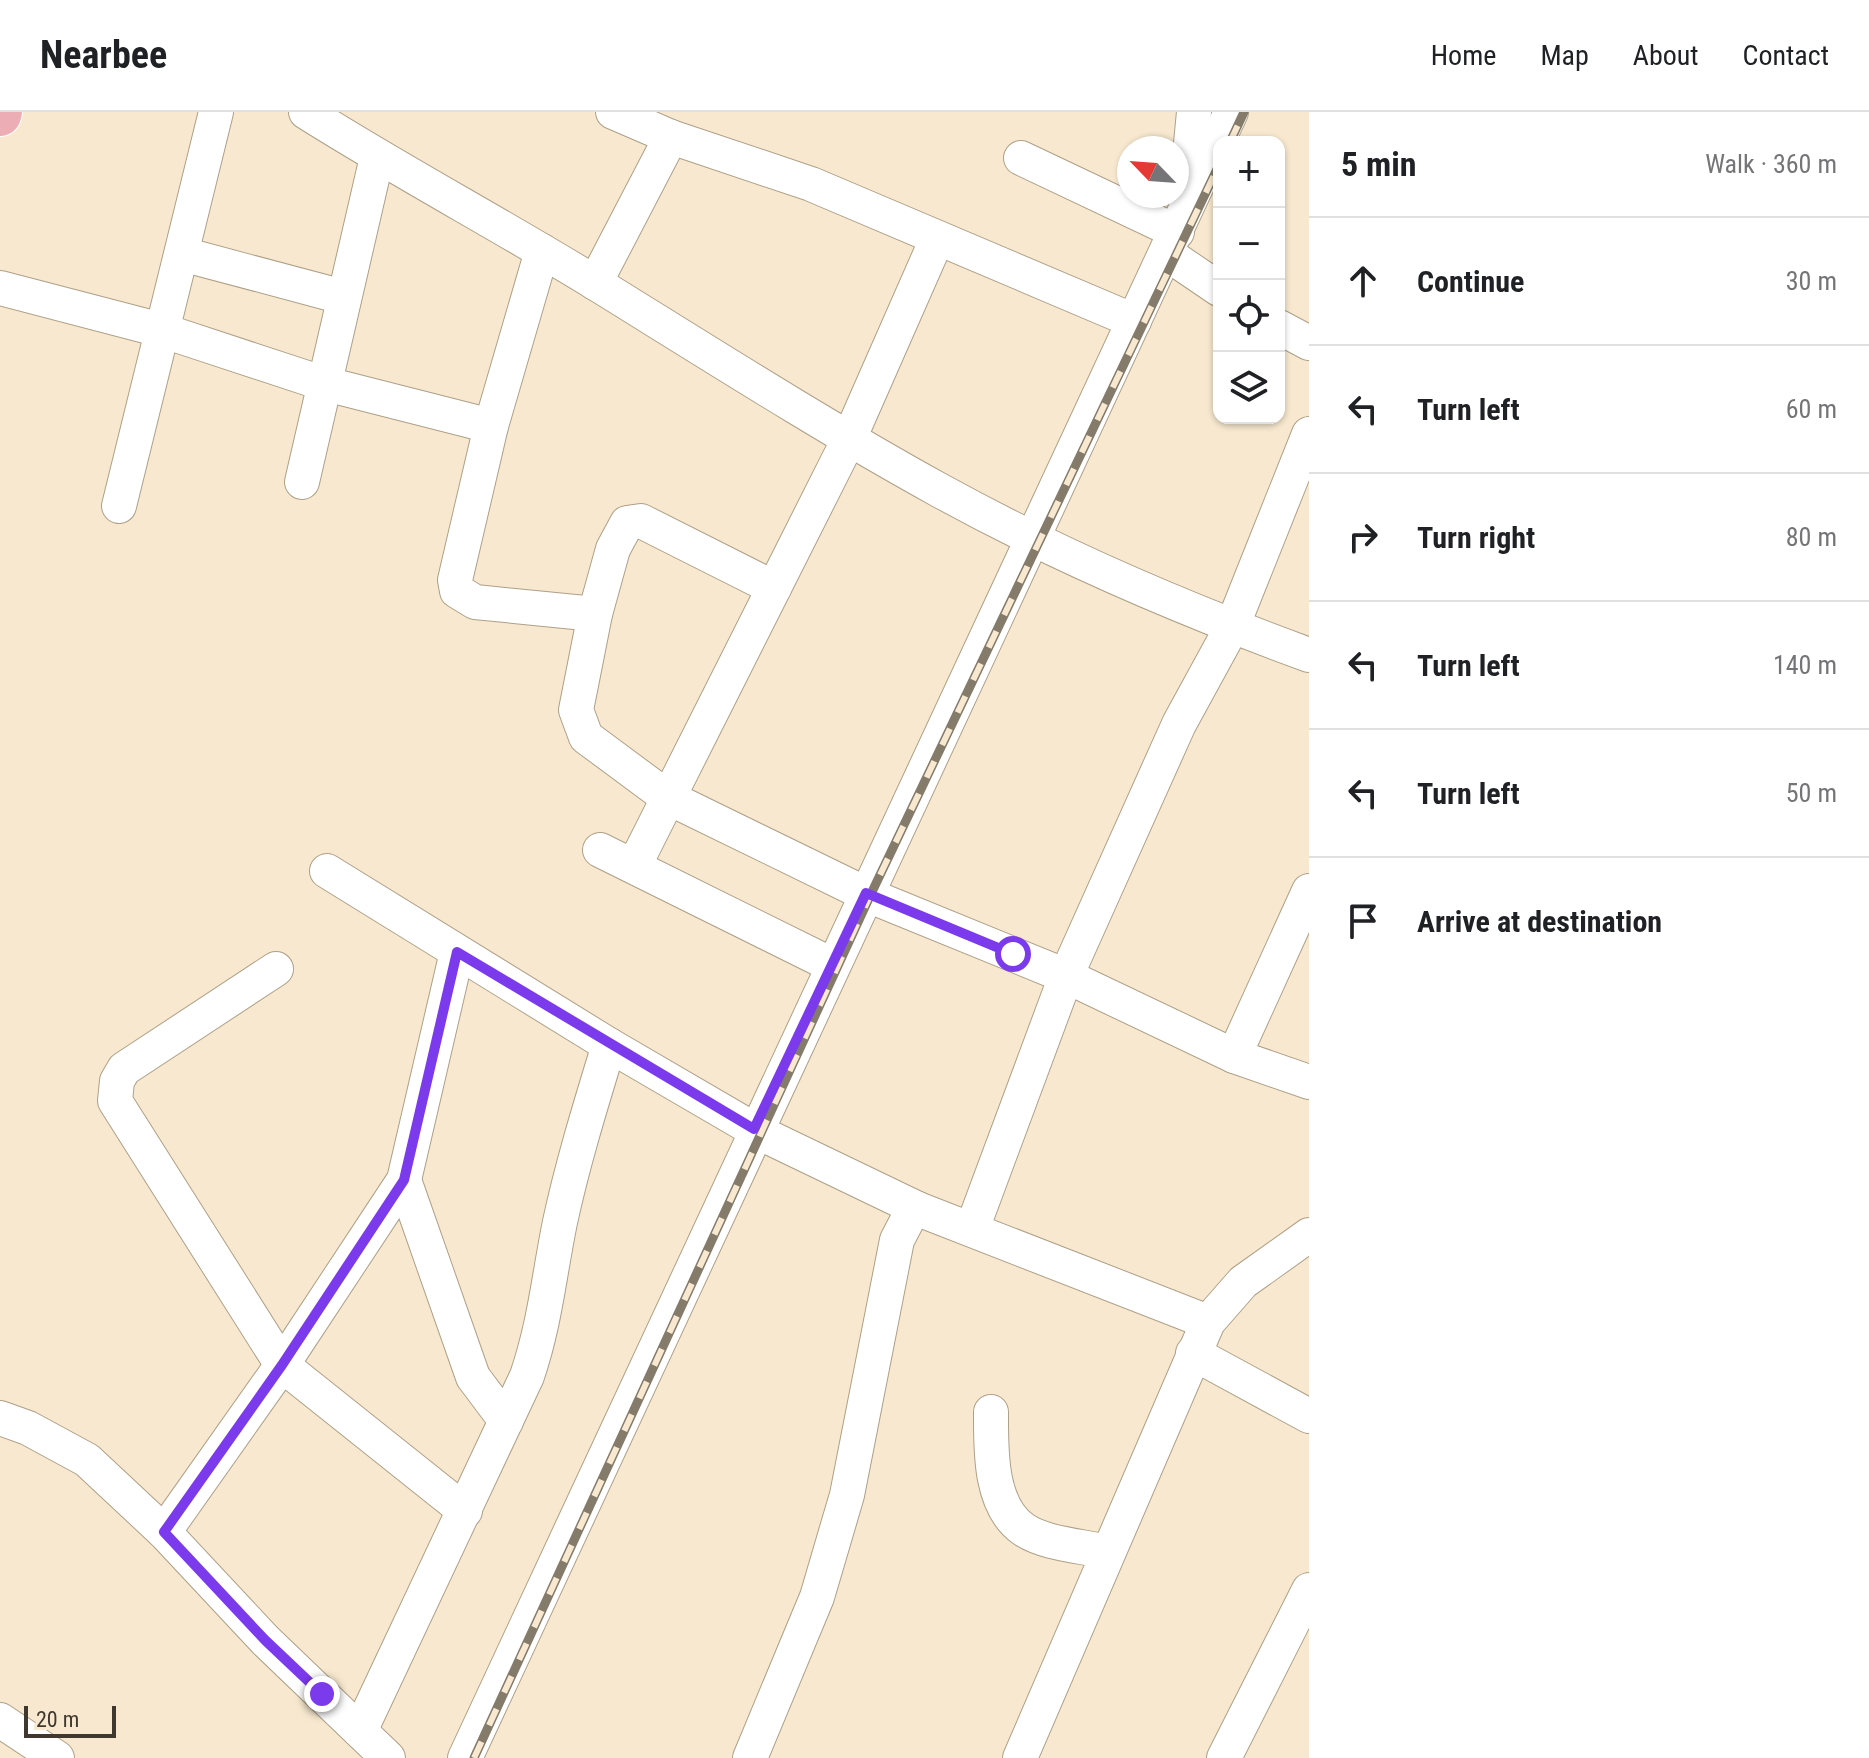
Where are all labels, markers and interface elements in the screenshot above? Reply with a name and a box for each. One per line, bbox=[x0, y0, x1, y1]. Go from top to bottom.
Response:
text: Nearbee bbox=[40, 33, 167, 77]
text: Home bbox=[1431, 39, 1496, 72]
text: Map bbox=[1540, 39, 1589, 72]
text: About bbox=[1633, 39, 1699, 72]
text: Contact bbox=[1743, 39, 1829, 72]
north arrow bbox=[1117, 136, 1189, 208]
map controls bbox=[1213, 136, 1285, 424]
button: + bbox=[1213, 136, 1285, 208]
text: 5 min bbox=[1341, 144, 1417, 184]
text: Walk · 360 m bbox=[1705, 149, 1837, 179]
button: − bbox=[1213, 208, 1285, 280]
icon: ahead bbox=[1341, 259, 1385, 303]
text: Continue bbox=[1417, 264, 1524, 299]
text: 30 m bbox=[1786, 266, 1837, 296]
button: locate bbox=[1213, 280, 1285, 352]
button: layers bbox=[1213, 352, 1285, 424]
icon: left bbox=[1341, 387, 1385, 431]
text: Turn left bbox=[1417, 392, 1520, 427]
text: 60 m bbox=[1786, 394, 1837, 424]
icon: right bbox=[1341, 515, 1385, 559]
text: Turn right bbox=[1417, 520, 1535, 555]
text: 80 m bbox=[1786, 522, 1837, 552]
icon: left bbox=[1341, 643, 1385, 687]
text: Turn left bbox=[1417, 648, 1520, 683]
text: 140 m bbox=[1773, 650, 1837, 680]
icon: left bbox=[1341, 771, 1385, 815]
text: Turn left bbox=[1417, 776, 1520, 811]
text: 50 m bbox=[1786, 778, 1837, 808]
icon: arrive bbox=[1341, 899, 1385, 943]
text: Arrive at destination bbox=[1417, 904, 1662, 939]
route start bbox=[995, 936, 1031, 972]
route end bbox=[304, 1676, 340, 1712]
scale bar bbox=[24, 1702, 116, 1738]
text: 20 m bbox=[36, 1707, 79, 1732]

